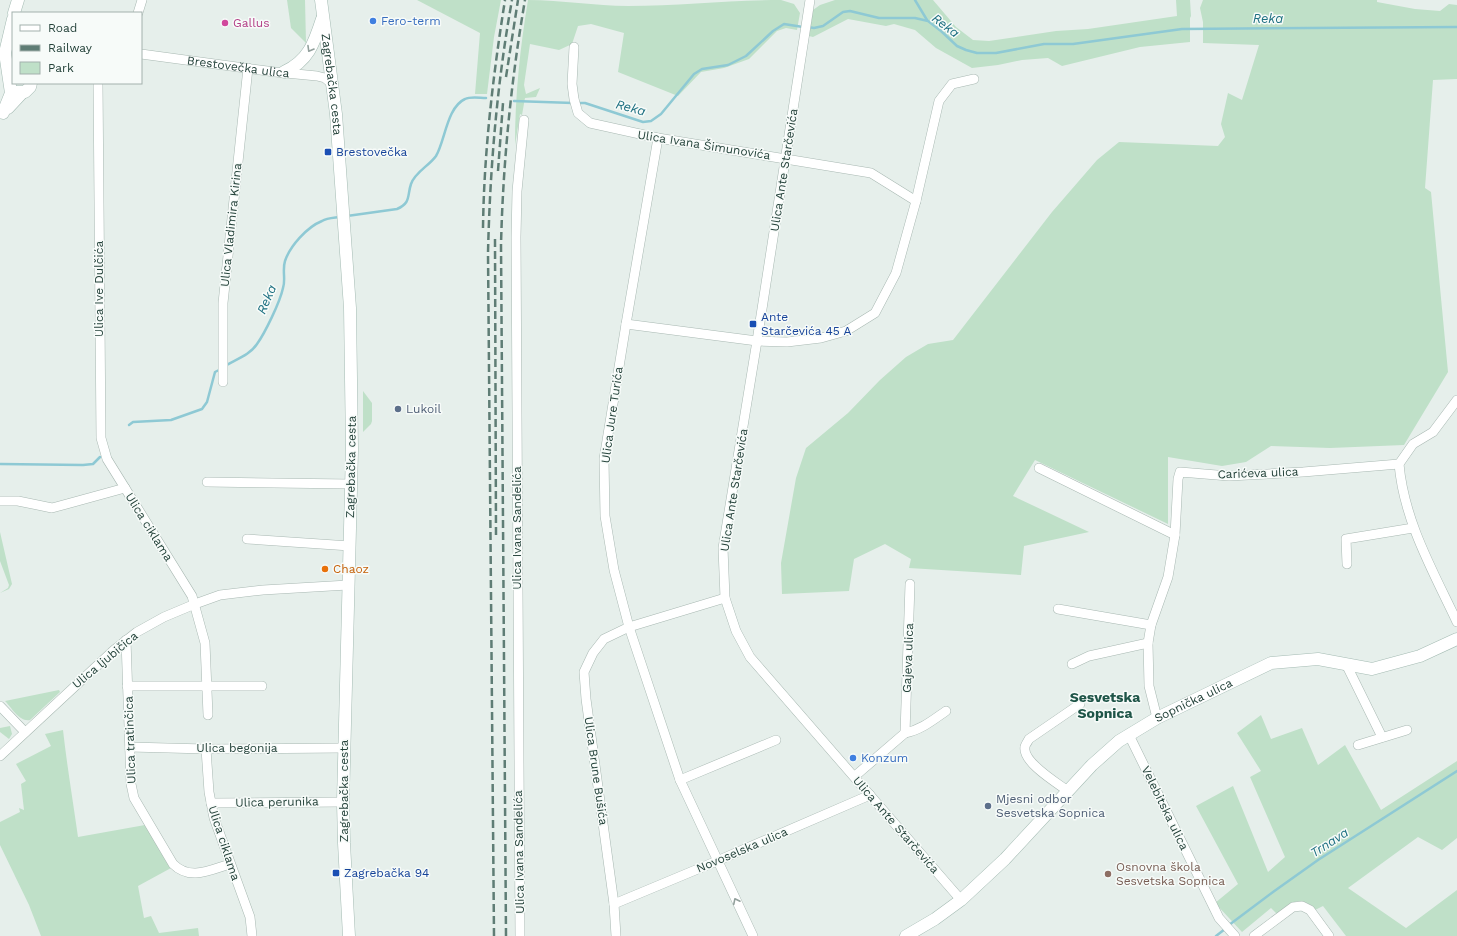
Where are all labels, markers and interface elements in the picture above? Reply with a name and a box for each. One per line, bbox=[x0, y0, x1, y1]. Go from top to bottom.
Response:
water label: Reka bbox=[929, 10, 962, 41]
water label: Reka bbox=[1253, 11, 1283, 26]
legend bbox=[12, 12, 142, 84]
place label: Fero-term bbox=[381, 14, 441, 28]
place label: Gallus bbox=[233, 16, 270, 30]
marker: Fero-term bbox=[368, 16, 378, 26]
marker: Gallus bbox=[220, 18, 230, 28]
text: Road bbox=[48, 21, 77, 35]
street label: Zagrebačka cesta bbox=[318, 32, 345, 136]
text: Railway bbox=[48, 41, 93, 55]
one-way arrow bbox=[307, 45, 315, 52]
street label: Brestovečka ulica bbox=[186, 53, 290, 80]
text: Park bbox=[48, 61, 74, 75]
water label: Reka bbox=[614, 96, 647, 119]
street label: Ulica Ante Starčevića bbox=[767, 107, 801, 232]
street label: Ulica Ivana Šimunovića bbox=[637, 128, 772, 162]
place label: Brestovečka bbox=[336, 145, 408, 159]
marker: Brestovečka bbox=[323, 147, 333, 157]
street label: Ulica Vladimira Kirina bbox=[218, 162, 244, 288]
street label: Ulica Ive Dulčića bbox=[92, 241, 106, 337]
water label: Reka bbox=[254, 282, 279, 316]
place label: Ante Starčevića 45 A bbox=[761, 310, 851, 338]
marker: Ante Starčevića 45 A bbox=[748, 319, 758, 329]
street label: Ulica Jure Turića bbox=[598, 366, 626, 464]
place label: Lukoil bbox=[406, 402, 441, 416]
marker: Lukoil bbox=[393, 404, 403, 414]
street label: Zagrebačka cesta bbox=[343, 415, 359, 518]
street label: Ulica Ante Starčevića bbox=[717, 427, 751, 552]
street label: Carićeva ulica bbox=[1217, 465, 1299, 481]
street label: Ulica Ivana Sandelića bbox=[510, 466, 524, 590]
street label: Ulica ciklama bbox=[122, 490, 176, 564]
place label: Chaoz bbox=[333, 562, 369, 576]
marker: Chaoz bbox=[320, 564, 330, 574]
street label: Gajeva ulica bbox=[900, 623, 916, 693]
street label: Ulica ljubičica bbox=[69, 628, 141, 691]
street label: Sopnička ulica bbox=[1152, 676, 1235, 725]
district label: Sesvetska Sopnica bbox=[1070, 689, 1141, 721]
street label: Ulica tratinčica bbox=[121, 696, 139, 784]
street label: Ulica Brune Bušića bbox=[581, 716, 611, 826]
street label: Zagrebačka cesta bbox=[337, 740, 351, 842]
street label: Ulica begonija bbox=[196, 741, 278, 755]
place label: Konzum bbox=[861, 751, 908, 765]
marker: Konzum bbox=[848, 753, 858, 763]
street label: Velebitska ulica bbox=[1139, 764, 1192, 853]
street label: Ulica Ante Starčevića bbox=[850, 774, 942, 877]
street label: Ulica Ivana Sandelića bbox=[511, 790, 527, 914]
place label: Mjesni odbor Sesvetska Sopnica bbox=[996, 792, 1105, 820]
street label: Ulica perunika bbox=[235, 794, 319, 810]
marker: Mjesni odbor Sesvetska Sopnica bbox=[983, 801, 993, 811]
street label: Ulica ciklama bbox=[205, 804, 243, 882]
street label: Novoselska ulica bbox=[694, 824, 790, 876]
water label: Trnava bbox=[1307, 825, 1351, 860]
place label: Osnovna škola Sesvetska Sopnica bbox=[1116, 860, 1225, 888]
place label: Zagrebačka 94 bbox=[344, 866, 429, 880]
marker: Zagrebačka 94 bbox=[331, 868, 341, 878]
marker: Osnovna škola Sesvetska Sopnica bbox=[1103, 869, 1113, 879]
one-way arrow bbox=[733, 898, 741, 905]

